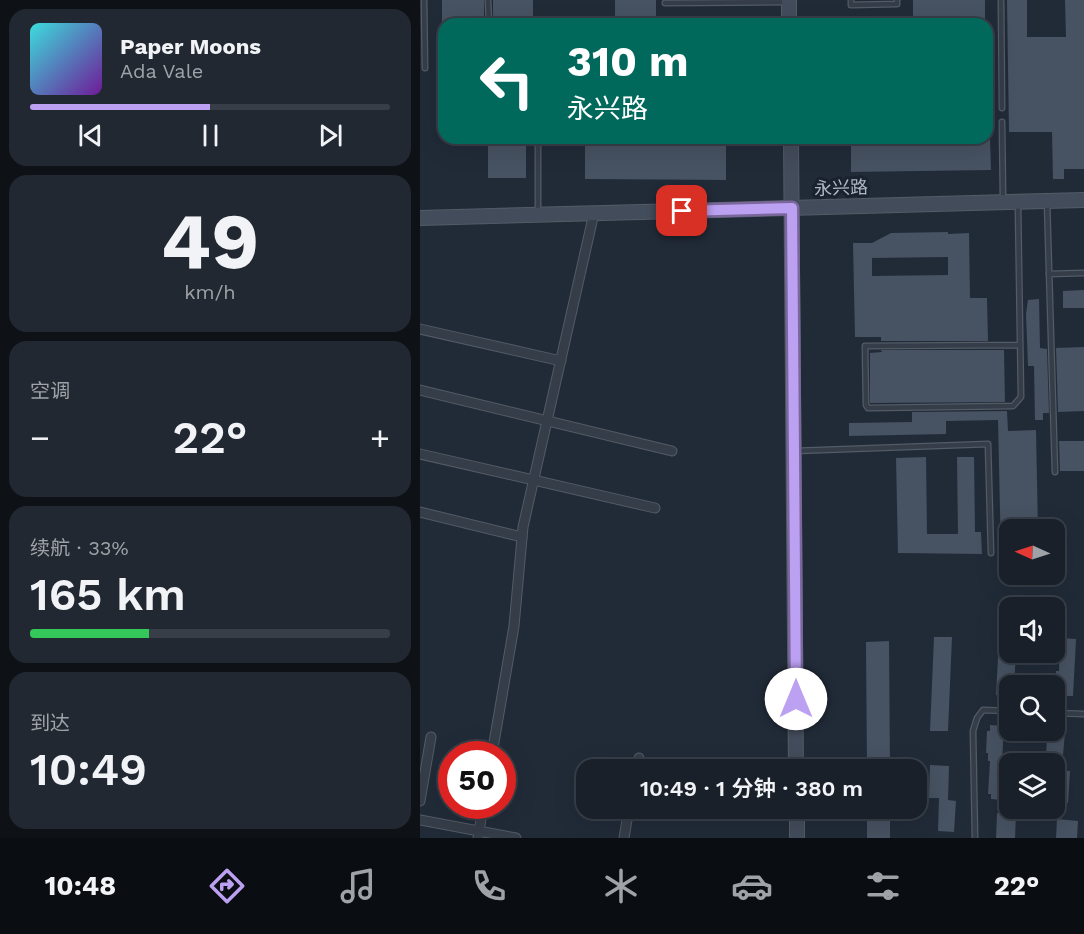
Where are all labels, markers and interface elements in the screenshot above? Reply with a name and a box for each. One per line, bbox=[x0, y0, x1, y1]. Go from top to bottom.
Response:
text: Paper Moons bbox=[120, 34, 261, 59]
text: 310 m bbox=[567, 37, 689, 86]
icon: left bbox=[468, 42, 546, 120]
text: Ada Vale bbox=[120, 59, 203, 83]
text: 永兴路 bbox=[567, 93, 648, 125]
icon: previous bbox=[74, 119, 107, 152]
icon: pause bbox=[194, 119, 227, 152]
icon: next bbox=[314, 119, 347, 152]
street label: 永兴路 bbox=[814, 176, 868, 199]
pin bbox=[656, 185, 707, 236]
icon: arrive bbox=[665, 194, 698, 227]
text: 49 bbox=[161, 195, 259, 287]
text: km/h bbox=[184, 280, 236, 304]
text: 空调 bbox=[30, 379, 70, 403]
text: 22° bbox=[173, 411, 247, 464]
text: − bbox=[30, 418, 50, 457]
text: + bbox=[370, 418, 390, 457]
north arrow bbox=[999, 519, 1065, 585]
map controls bbox=[999, 519, 1065, 819]
text: 续航 · 33% bbox=[30, 536, 129, 560]
text: 165 km bbox=[30, 568, 186, 621]
button: sound bbox=[999, 597, 1065, 663]
position arrow bbox=[764, 667, 828, 731]
button: search bbox=[999, 675, 1065, 741]
text: 到达 bbox=[30, 711, 70, 735]
speed limit sign: 50 bbox=[438, 741, 516, 819]
text: 10:49 bbox=[30, 743, 147, 796]
button: layers bbox=[999, 753, 1065, 819]
text: 10:49 · 1 分钟 · 380 m bbox=[640, 776, 863, 801]
icon: directions bbox=[206, 865, 248, 907]
icon: music bbox=[337, 865, 379, 907]
icon: phone bbox=[468, 865, 510, 907]
icon: climate bbox=[600, 865, 642, 907]
icon: car bbox=[731, 865, 773, 907]
icon: filters bbox=[862, 865, 904, 907]
text: 10:48 bbox=[45, 870, 116, 902]
text: 22° bbox=[994, 870, 1039, 902]

